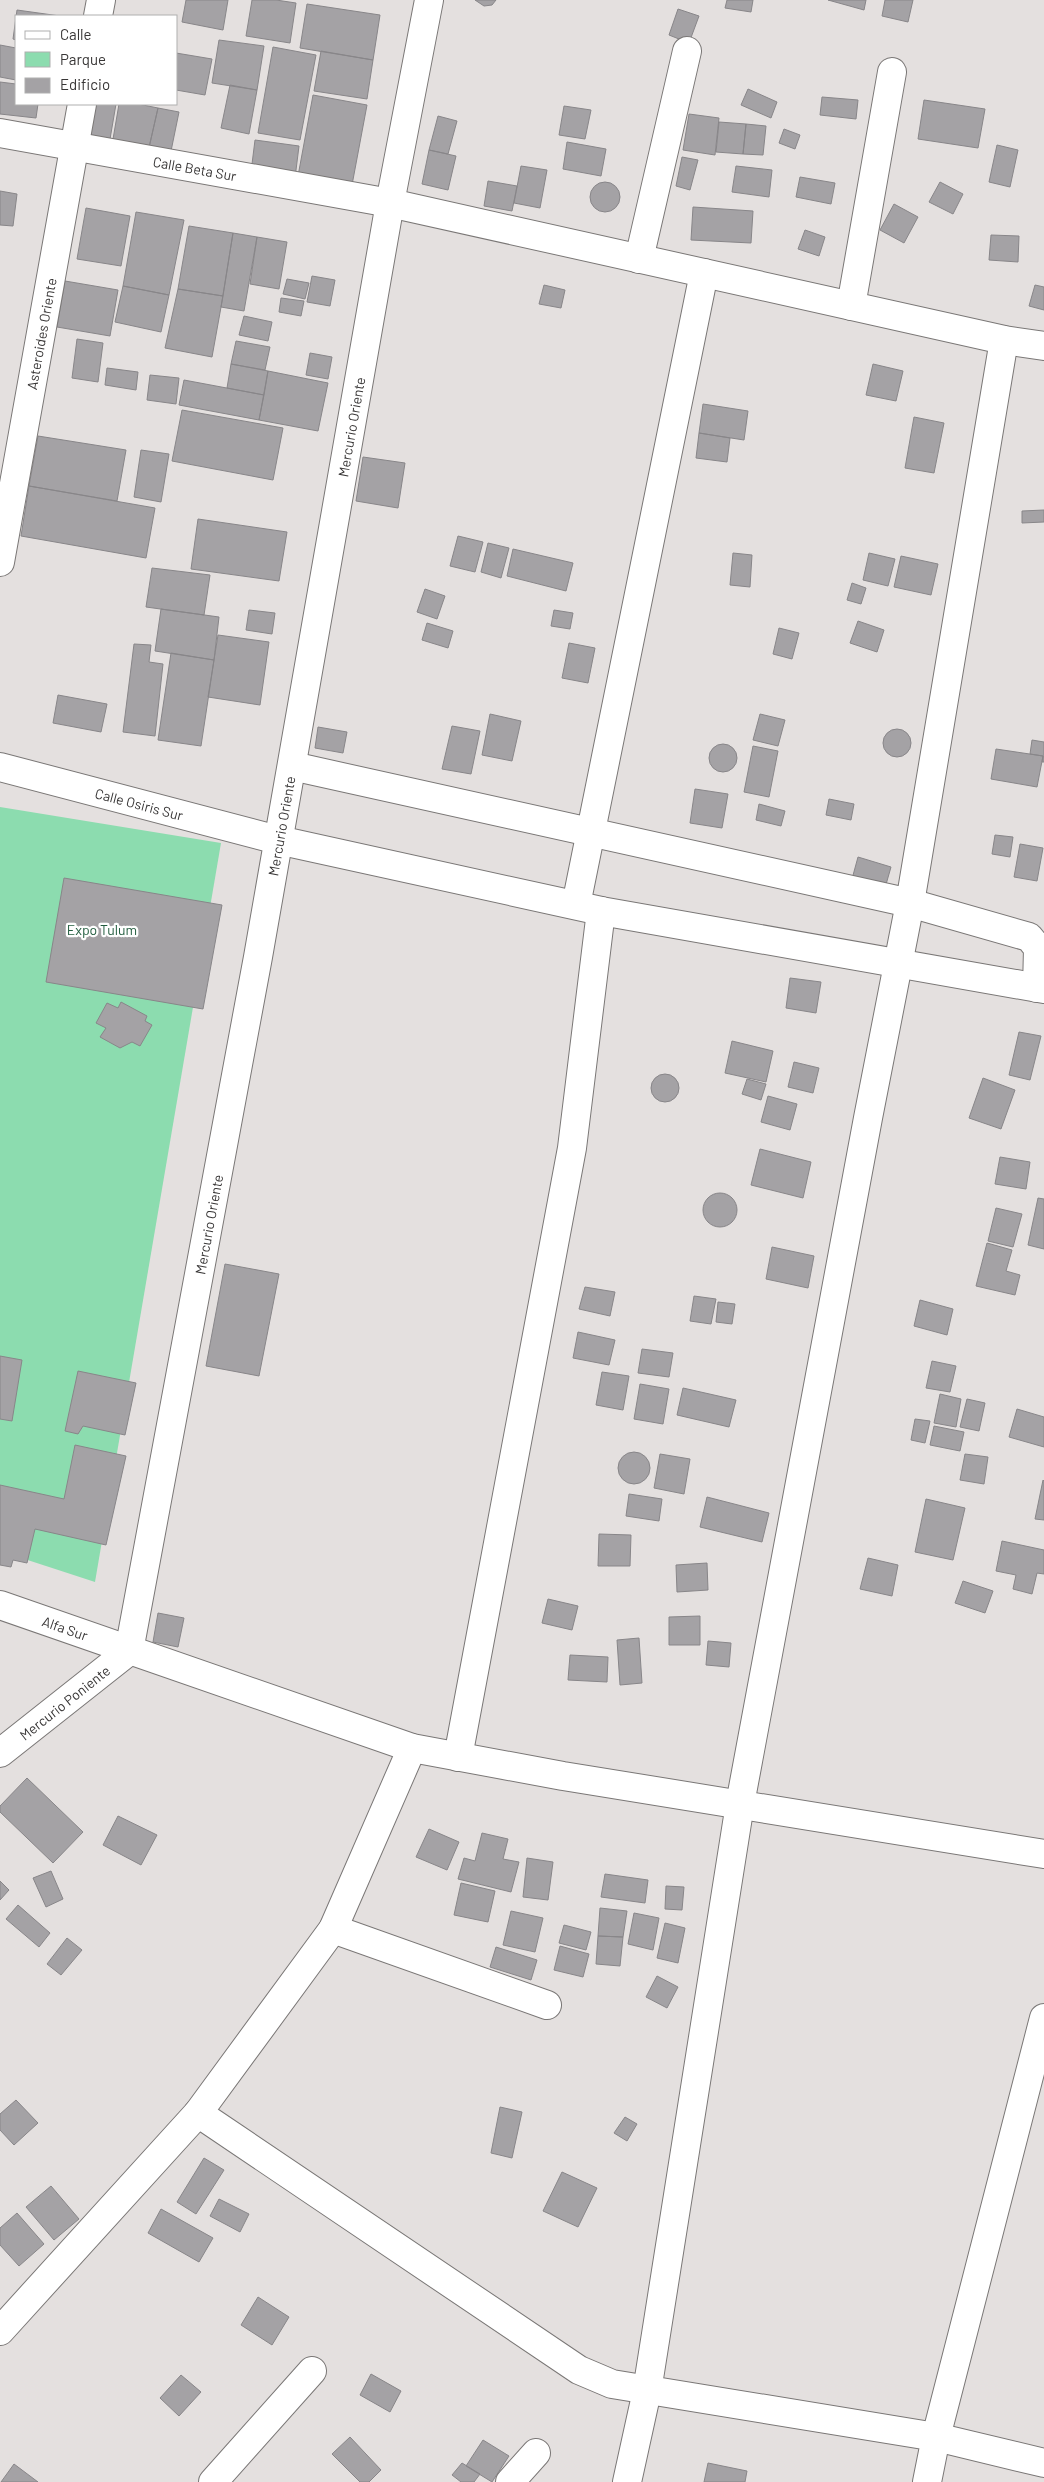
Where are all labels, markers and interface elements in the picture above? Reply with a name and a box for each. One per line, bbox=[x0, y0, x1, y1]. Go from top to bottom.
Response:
legend bbox=[15, 15, 178, 105]
text: Calle bbox=[60, 25, 92, 43]
text: Parque bbox=[60, 50, 106, 68]
text: Edificio bbox=[60, 75, 110, 93]
street label: Calle Beta Sur bbox=[152, 152, 238, 184]
street label: Asteroides Oriente bbox=[23, 276, 59, 391]
street label: Mercurio Oriente bbox=[334, 376, 368, 478]
street label: Mercurio Oriente bbox=[264, 775, 298, 877]
street label: Calle Osiris Sur bbox=[93, 784, 185, 823]
park label: Expo Tulum bbox=[67, 921, 137, 938]
street label: Mercurio Oriente bbox=[191, 1173, 226, 1276]
street label: Alfa Sur bbox=[40, 1612, 90, 1643]
street label: Mercurio Poniente bbox=[16, 1661, 113, 1743]

